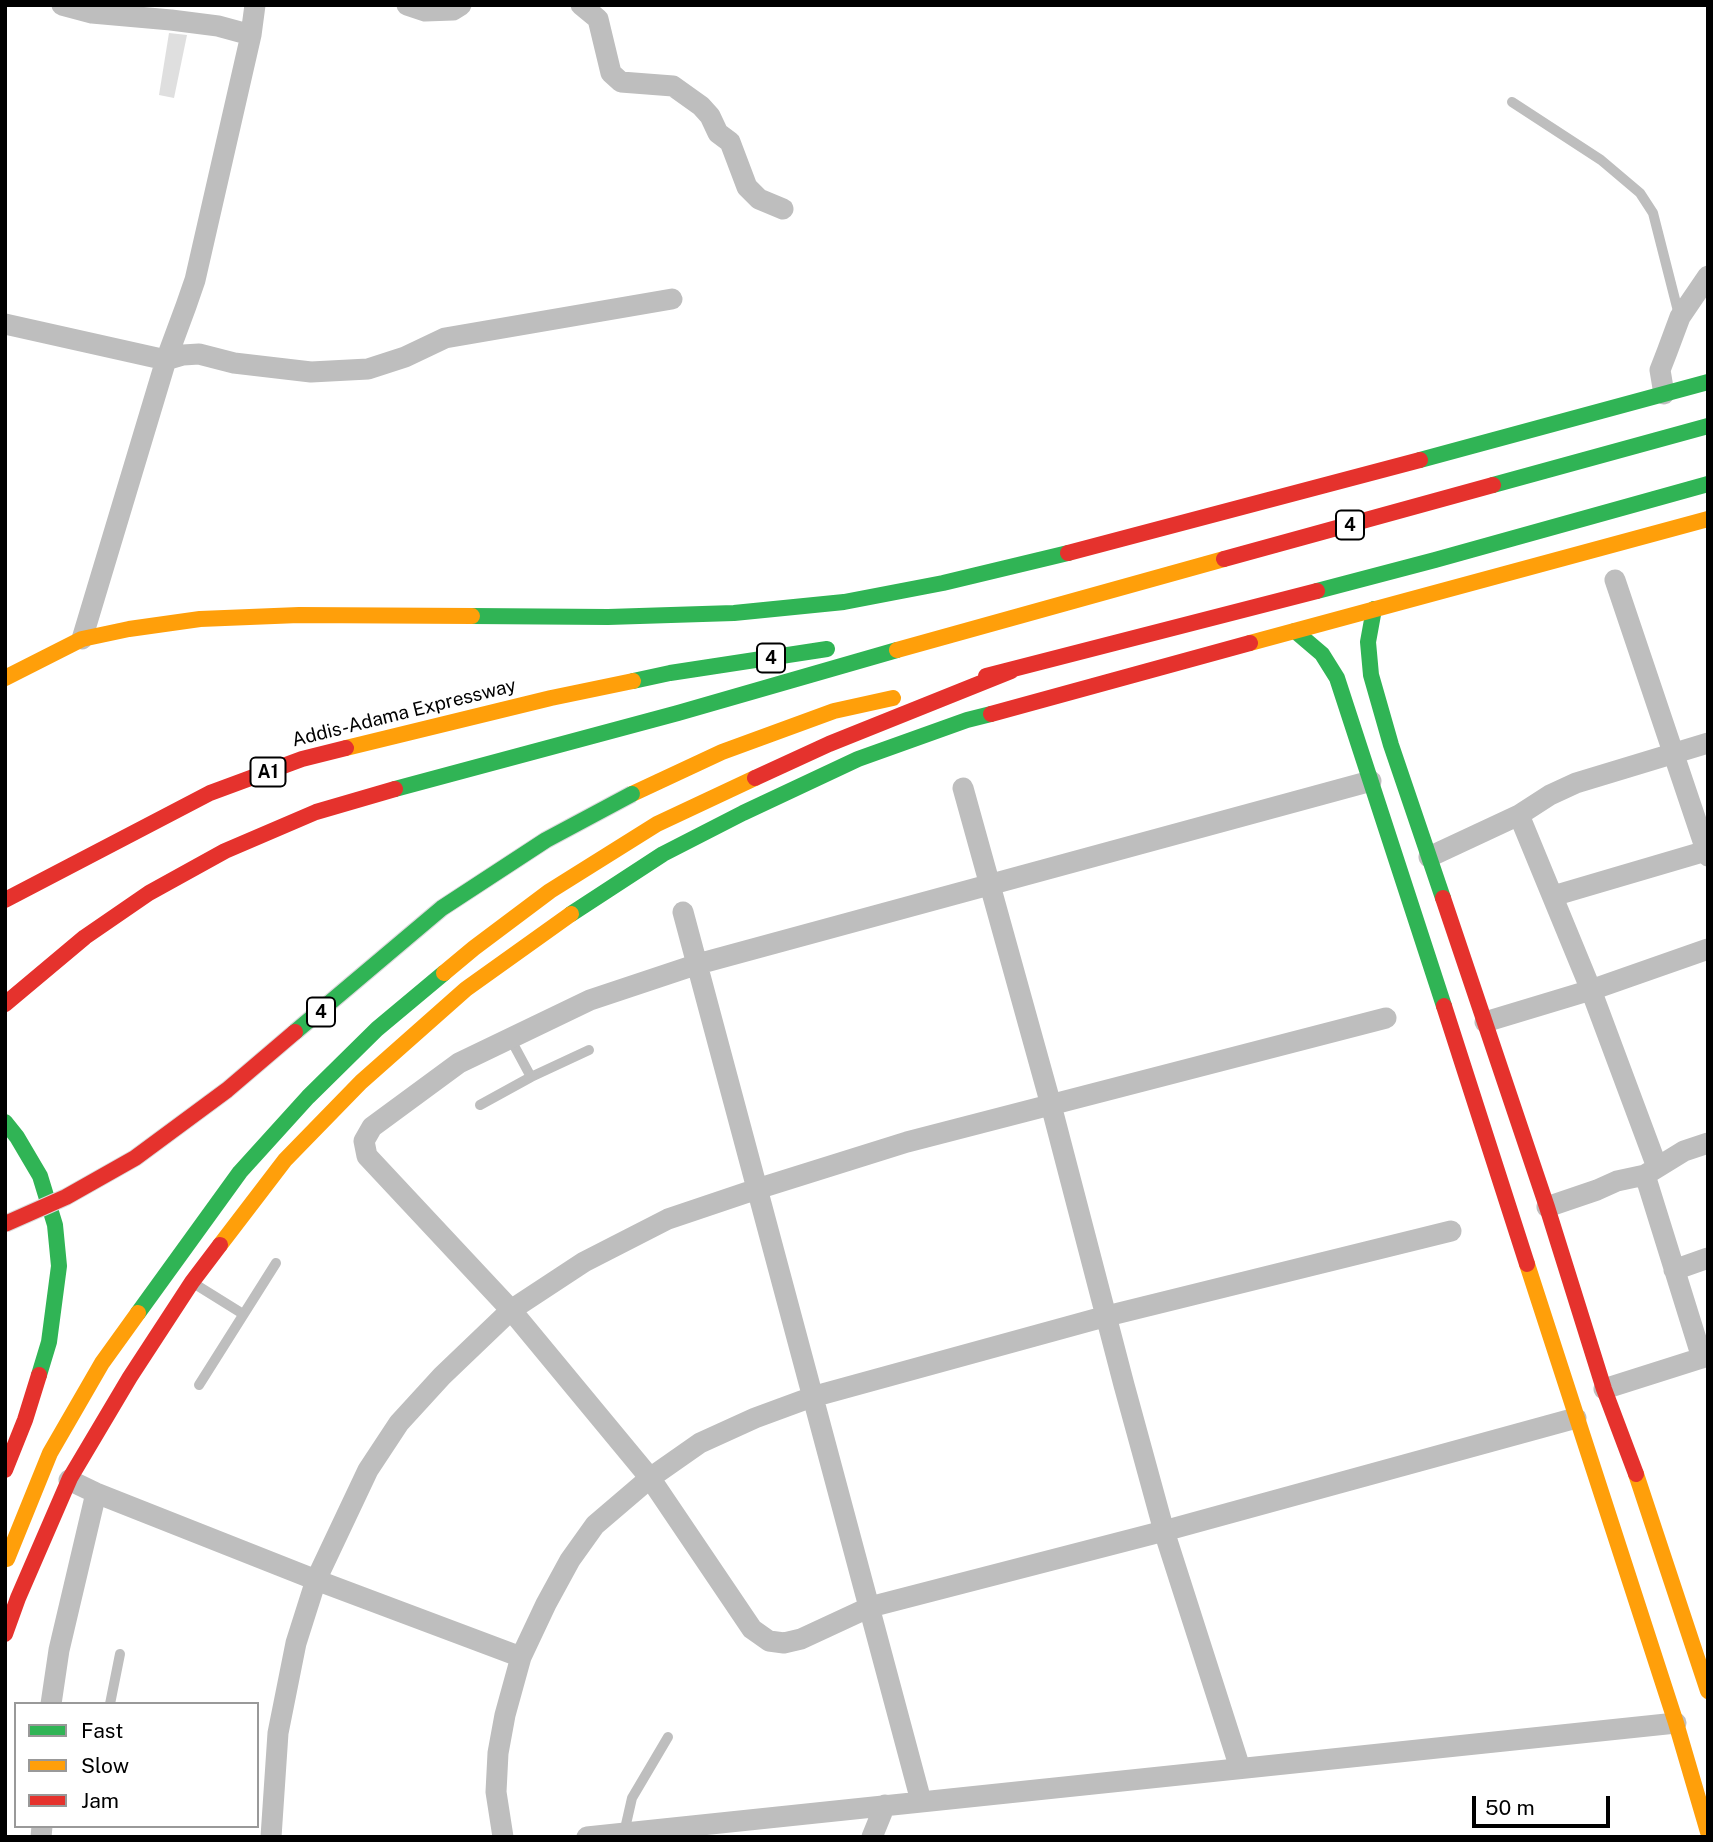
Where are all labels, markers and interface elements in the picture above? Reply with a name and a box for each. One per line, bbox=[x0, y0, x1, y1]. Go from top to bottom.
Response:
road number: 4 bbox=[1336, 510, 1364, 540]
road number: 4 bbox=[757, 644, 785, 672]
street label: Addis-Adama Expressway bbox=[290, 674, 518, 752]
road number: A1 bbox=[250, 758, 286, 786]
road number: 4 bbox=[307, 998, 335, 1027]
legend bbox=[14, 1702, 259, 1828]
text: Fast bbox=[81, 1718, 123, 1743]
text: Slow bbox=[81, 1753, 129, 1778]
scale bar bbox=[1475, 1783, 1613, 1827]
text: Jam bbox=[81, 1788, 119, 1813]
text: 50 m bbox=[1485, 1795, 1535, 1820]

